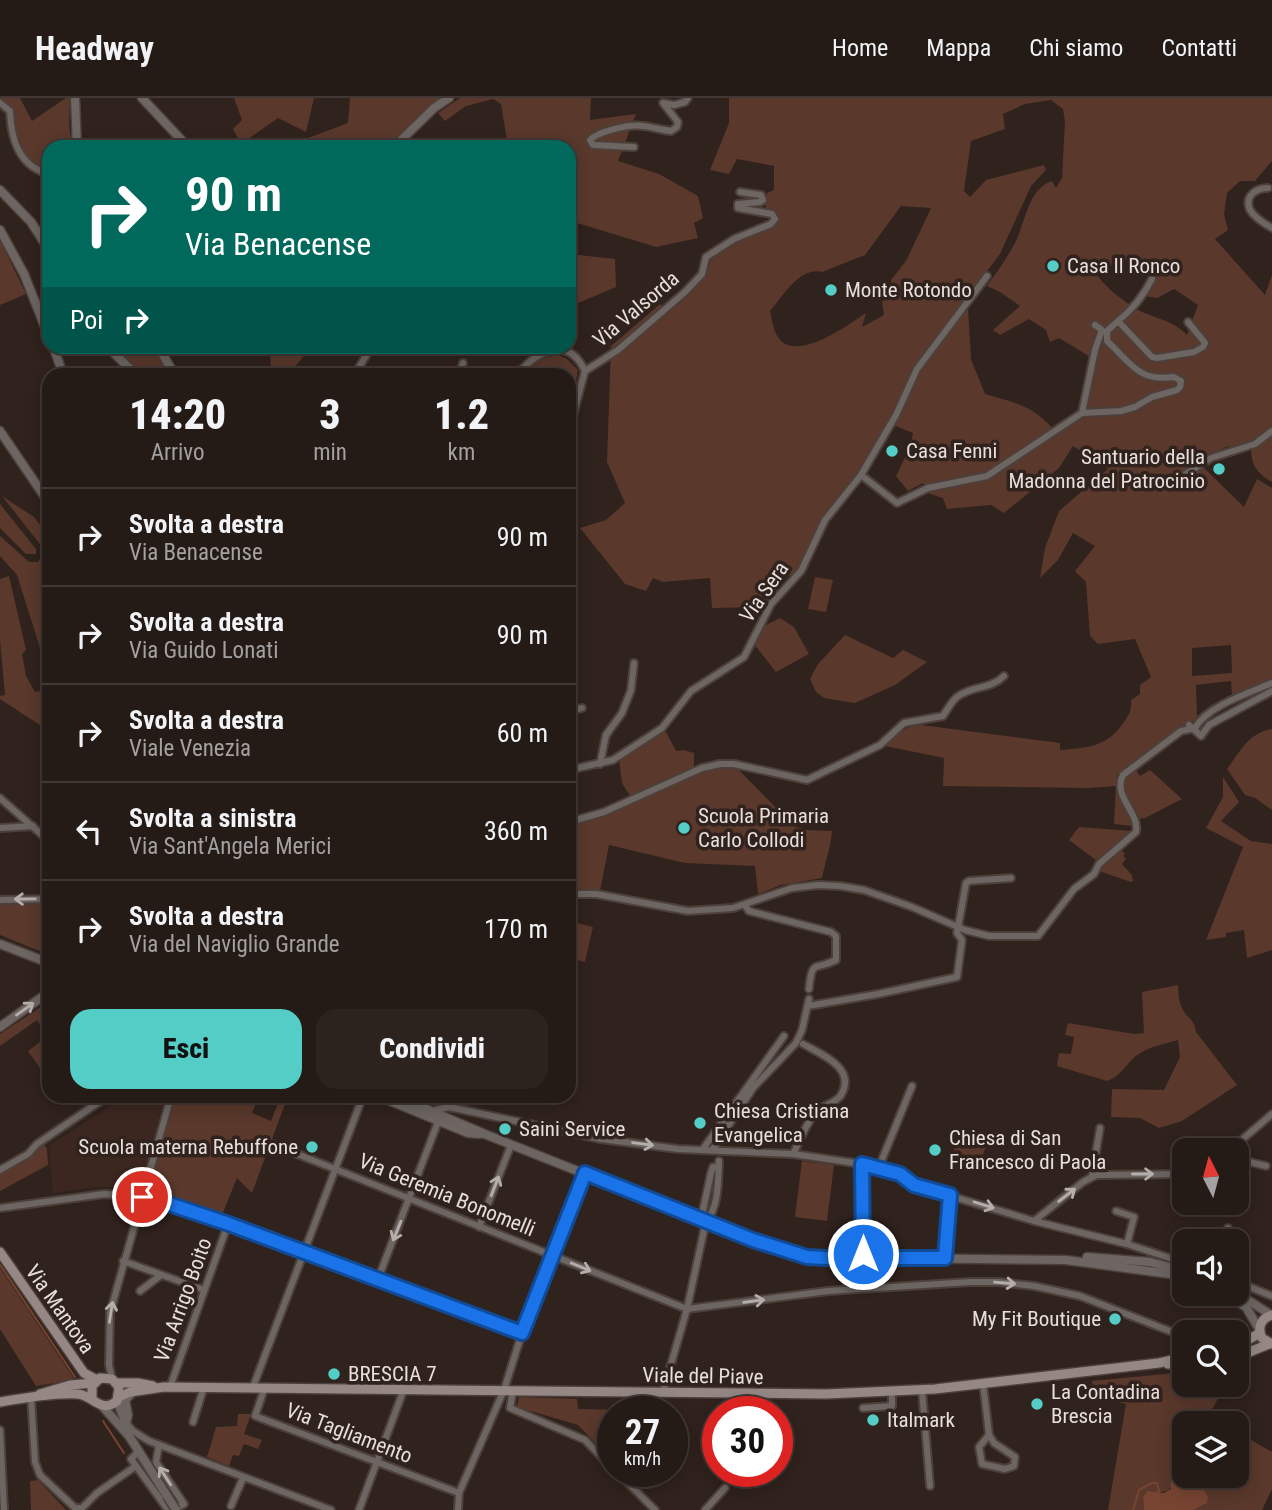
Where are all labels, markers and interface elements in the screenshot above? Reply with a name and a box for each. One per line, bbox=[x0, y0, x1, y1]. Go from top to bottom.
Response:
text: Headway bbox=[35, 29, 154, 68]
text: Home bbox=[832, 34, 888, 62]
text: Mappa bbox=[926, 34, 991, 62]
text: Chi siamo bbox=[1029, 34, 1123, 62]
text: Contatti bbox=[1161, 34, 1237, 62]
text: 90 m bbox=[185, 166, 282, 223]
icon: right bbox=[70, 168, 161, 259]
text: Via Benacense bbox=[185, 225, 371, 263]
place label: Casa Il Ronco bbox=[1067, 254, 1180, 278]
marker: Casa Il Ronco bbox=[1045, 258, 1061, 274]
street label: Via Valsorda bbox=[588, 266, 684, 352]
place label: Monte Rotondo bbox=[845, 278, 972, 302]
marker: Monte Rotondo bbox=[823, 282, 839, 298]
icon: right bbox=[117, 301, 155, 339]
text: Poi bbox=[70, 305, 103, 335]
text: 14:20 bbox=[129, 390, 226, 439]
text: 3 bbox=[319, 390, 341, 439]
text: 1.2 bbox=[434, 390, 489, 439]
text: Arrivo bbox=[151, 439, 204, 466]
text: min bbox=[313, 439, 347, 466]
text: km bbox=[448, 439, 475, 466]
place label: Casa Fenni bbox=[906, 439, 997, 463]
marker: Casa Fenni bbox=[884, 443, 900, 459]
place label: Santuario della Madonna del Patrocinio bbox=[1008, 445, 1205, 493]
marker: Santuario della Madonna del Patrocinio bbox=[1211, 461, 1227, 477]
text: Svolta a destra bbox=[129, 509, 284, 539]
icon: right bbox=[70, 518, 108, 556]
text: 90 m bbox=[497, 522, 548, 552]
text: Via Benacense bbox=[129, 539, 263, 566]
street label: Via Sera bbox=[735, 557, 793, 627]
text: Svolta a destra bbox=[129, 607, 284, 637]
icon: right bbox=[70, 616, 108, 654]
text: 90 m bbox=[497, 620, 548, 650]
text: Via Guido Lonati bbox=[129, 637, 278, 664]
text: Svolta a destra bbox=[129, 705, 284, 735]
icon: right bbox=[70, 714, 108, 752]
text: 60 m bbox=[497, 718, 548, 748]
text: Viale Venezia bbox=[129, 735, 251, 762]
text: Svolta a sinistra bbox=[129, 803, 296, 833]
place label: Scuola Primaria Carlo Collodi bbox=[698, 804, 829, 852]
icon: left bbox=[70, 812, 108, 850]
text: 360 m bbox=[484, 816, 548, 846]
marker: Scuola Primaria Carlo Collodi bbox=[676, 820, 692, 836]
text: Via Sant'Angela Merici bbox=[129, 833, 331, 860]
one-way arrow bbox=[13, 893, 36, 906]
text: Svolta a destra bbox=[129, 901, 284, 931]
icon: right bbox=[70, 910, 108, 948]
text: 170 m bbox=[484, 914, 548, 944]
text: Via del Naviglio Grande bbox=[129, 931, 340, 958]
one-way arrow bbox=[15, 1002, 34, 1017]
button: Esci bbox=[70, 1009, 302, 1089]
button: Condividi bbox=[316, 1009, 548, 1089]
place label: Chiesa Cristiana Evangelica bbox=[714, 1099, 849, 1147]
marker: Chiesa Cristiana Evangelica bbox=[692, 1115, 708, 1131]
place label: Saini Service bbox=[519, 1117, 625, 1141]
marker: Saini Service bbox=[497, 1121, 513, 1137]
place label: Chiesa di San Francesco di Paola bbox=[949, 1126, 1106, 1174]
place label: Scuola materna Rebuffone bbox=[78, 1135, 298, 1159]
one-way arrow bbox=[631, 1138, 654, 1151]
north arrow bbox=[1172, 1138, 1250, 1214]
map controls bbox=[1172, 1138, 1249, 1488]
marker: Scuola materna Rebuffone bbox=[304, 1139, 320, 1155]
marker: Chiesa di San Francesco di Paola bbox=[927, 1142, 943, 1158]
street label: Via Geremia Bonomelli bbox=[355, 1149, 539, 1241]
pin bbox=[112, 1167, 172, 1227]
one-way arrow bbox=[1132, 1167, 1155, 1181]
one-way arrow bbox=[490, 1175, 503, 1197]
icon: arrive bbox=[123, 1178, 161, 1216]
one-way arrow bbox=[1057, 1187, 1075, 1203]
one-way arrow bbox=[972, 1200, 994, 1213]
position arrow bbox=[826, 1217, 900, 1291]
one-way arrow bbox=[389, 1220, 402, 1242]
button: sound bbox=[1172, 1229, 1249, 1306]
street label: Via Arrigo Boito bbox=[149, 1235, 217, 1365]
street label: Via Mantova bbox=[21, 1260, 99, 1358]
one-way arrow bbox=[569, 1261, 591, 1274]
one-way arrow bbox=[994, 1277, 1016, 1290]
one-way arrow bbox=[743, 1294, 765, 1307]
one-way arrow bbox=[105, 1301, 118, 1324]
place label: My Fit Boutique bbox=[972, 1307, 1101, 1331]
marker: My Fit Boutique bbox=[1107, 1311, 1123, 1327]
button: search bbox=[1172, 1320, 1249, 1397]
place label: BRESCIA 7 bbox=[348, 1362, 437, 1386]
street label: Viale del Piave bbox=[642, 1363, 764, 1389]
marker: BRESCIA 7 bbox=[326, 1366, 342, 1382]
place label: La Contadina Brescia bbox=[1051, 1380, 1160, 1428]
speed limit sign: 30 bbox=[702, 1396, 793, 1487]
marker: La Contadina Brescia bbox=[1029, 1396, 1045, 1412]
street label: Via Tagliamento bbox=[282, 1398, 416, 1468]
place label: Italmark bbox=[887, 1408, 956, 1432]
button: layers bbox=[1172, 1411, 1249, 1488]
text: 27 bbox=[625, 1412, 660, 1453]
marker: Italmark bbox=[865, 1412, 881, 1428]
text: km/h bbox=[624, 1448, 661, 1469]
one-way arrow bbox=[158, 1466, 172, 1486]

